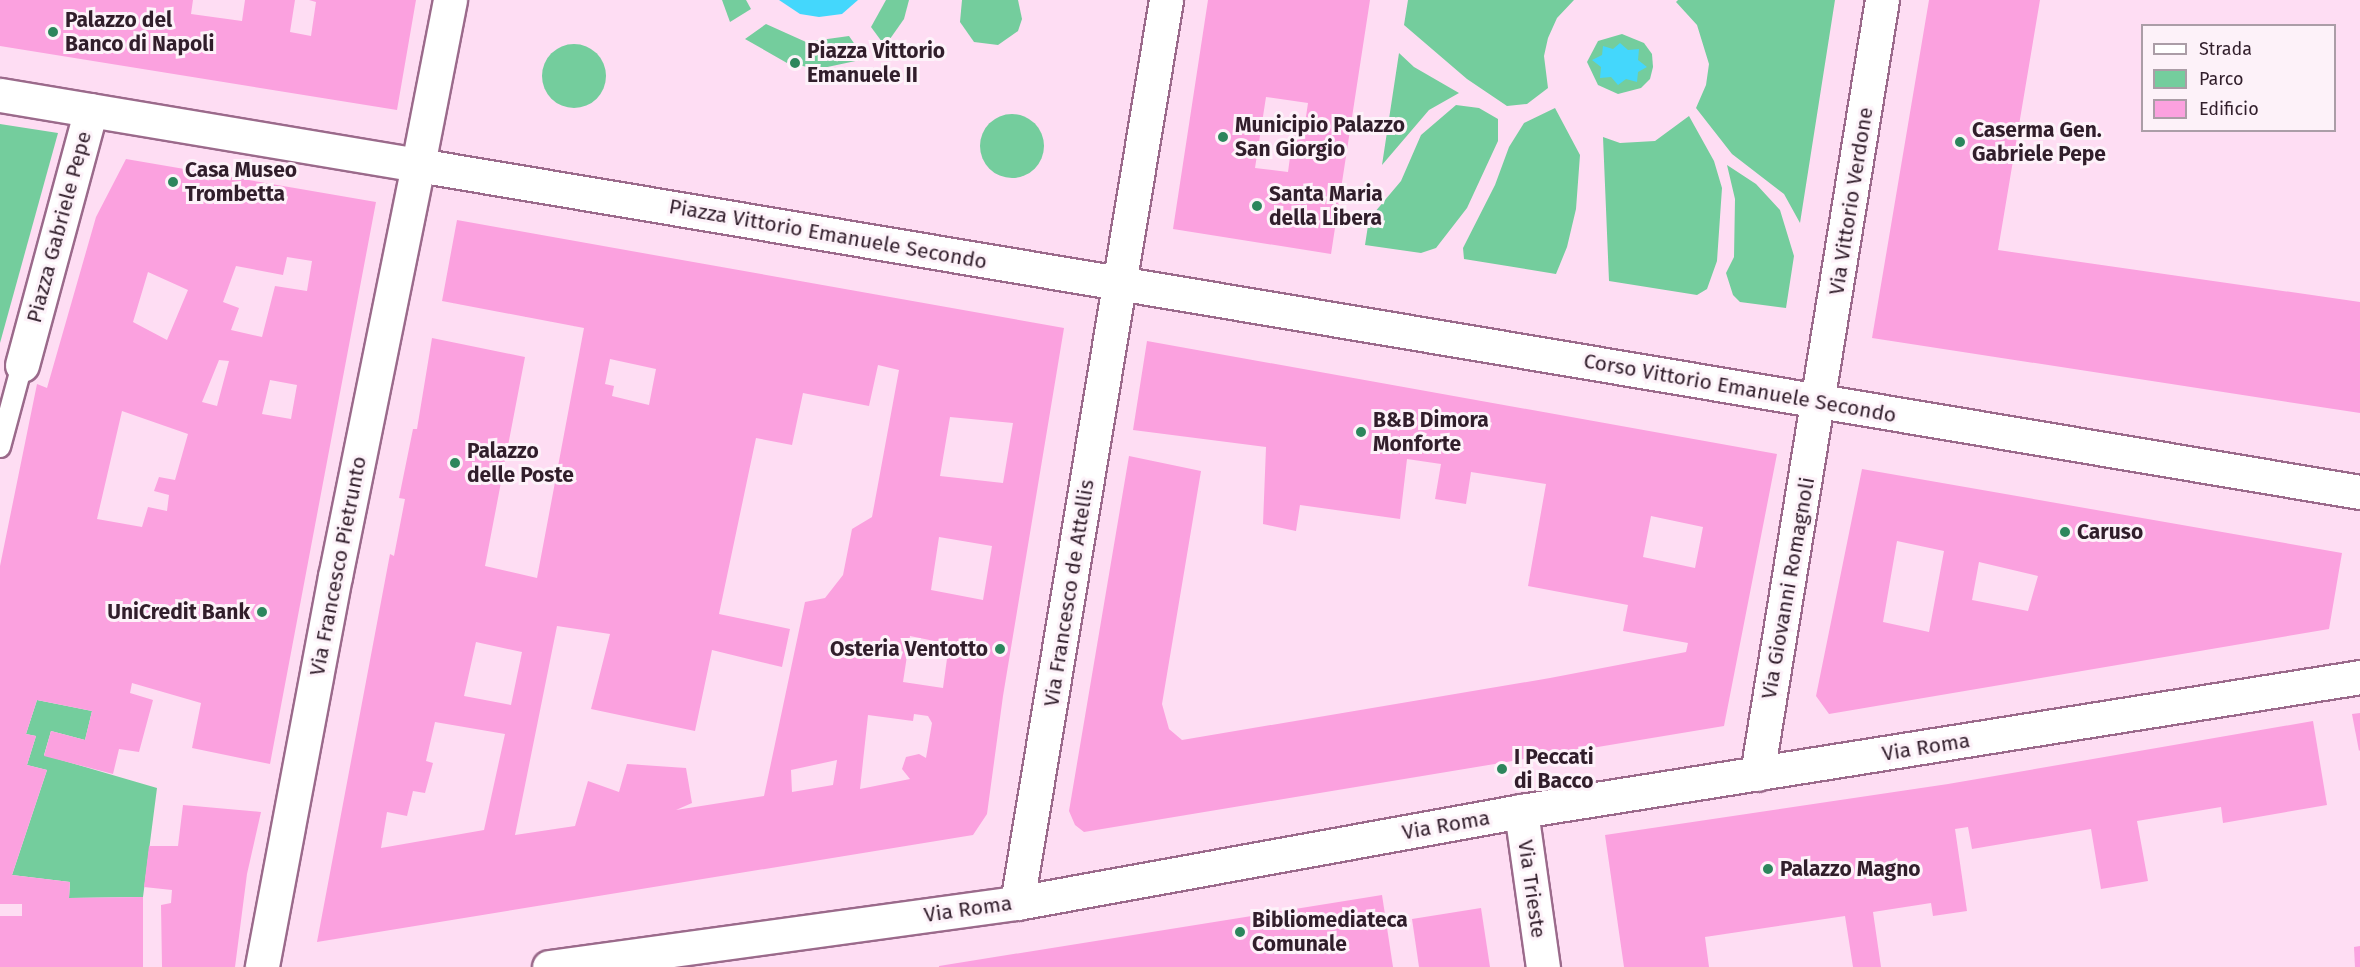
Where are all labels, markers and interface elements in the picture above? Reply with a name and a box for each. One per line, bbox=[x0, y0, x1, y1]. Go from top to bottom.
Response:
place label: Palazzo del Banco di Napoli bbox=[65, 7, 214, 57]
legend bbox=[2141, 24, 2336, 132]
marker: Palazzo del Banco di Napoli bbox=[46, 25, 60, 39]
place label: Piazza Vittorio Emanuele II bbox=[807, 38, 945, 88]
text: Strada bbox=[2199, 38, 2252, 60]
marker: Piazza Vittorio Emanuele II bbox=[788, 56, 802, 70]
text: Parco bbox=[2199, 68, 2243, 90]
text: Edificio bbox=[2199, 98, 2259, 120]
street label: Via Vittorio Verdone bbox=[1824, 105, 1878, 297]
place label: Municipio Palazzo San Giorgio bbox=[1235, 112, 1405, 162]
place label: Caserma Gen. Gabriele Pepe bbox=[1972, 117, 2106, 167]
street label: Piazza Gabriele Pepe bbox=[21, 129, 97, 325]
marker: Municipio Palazzo San Giorgio bbox=[1216, 130, 1230, 144]
marker: Caserma Gen. Gabriele Pepe bbox=[1953, 135, 1967, 149]
place label: Casa Museo Trombetta bbox=[185, 157, 297, 207]
marker: Casa Museo Trombetta bbox=[166, 175, 180, 189]
place label: Santa Maria della Libera bbox=[1269, 181, 1383, 231]
street label: Piazza Vittorio Emanuele Secondo bbox=[667, 194, 989, 274]
marker: Santa Maria della Libera bbox=[1250, 199, 1264, 213]
street label: Corso Vittorio Emanuele Secondo bbox=[1582, 348, 1898, 428]
place label: B&B Dimora Monforte bbox=[1373, 407, 1489, 457]
marker: B&B Dimora Monforte bbox=[1354, 425, 1368, 439]
place label: Palazzo delle Poste bbox=[467, 438, 574, 488]
street label: Via Francesco Pietrunto bbox=[304, 454, 372, 678]
marker: Palazzo delle Poste bbox=[448, 456, 462, 470]
street label: Via Giovanni Romagnoli bbox=[1756, 475, 1820, 701]
street label: Via Francesco de Attellis bbox=[1039, 478, 1099, 708]
place label: Caruso bbox=[2077, 519, 2143, 545]
marker: Caruso bbox=[2058, 525, 2072, 539]
place label: UniCredit Bank bbox=[107, 599, 250, 625]
marker: UniCredit Bank bbox=[255, 605, 269, 619]
place label: Osteria Ventotto bbox=[830, 636, 988, 662]
marker: Osteria Ventotto bbox=[993, 642, 1007, 656]
street label: Via Roma bbox=[1880, 728, 1972, 766]
place label: I Peccati di Bacco bbox=[1514, 744, 1594, 794]
marker: I Peccati di Bacco bbox=[1495, 762, 1509, 776]
street label: Via Roma bbox=[1400, 805, 1492, 845]
street label: Via Trieste bbox=[1513, 838, 1551, 940]
place label: Palazzo Magno bbox=[1780, 856, 1921, 882]
marker: Palazzo Magno bbox=[1761, 862, 1775, 876]
street label: Via Roma bbox=[922, 890, 1014, 928]
place label: Bibliomediateca Comunale bbox=[1252, 907, 1408, 957]
marker: Bibliomediateca Comunale bbox=[1233, 925, 1247, 939]

